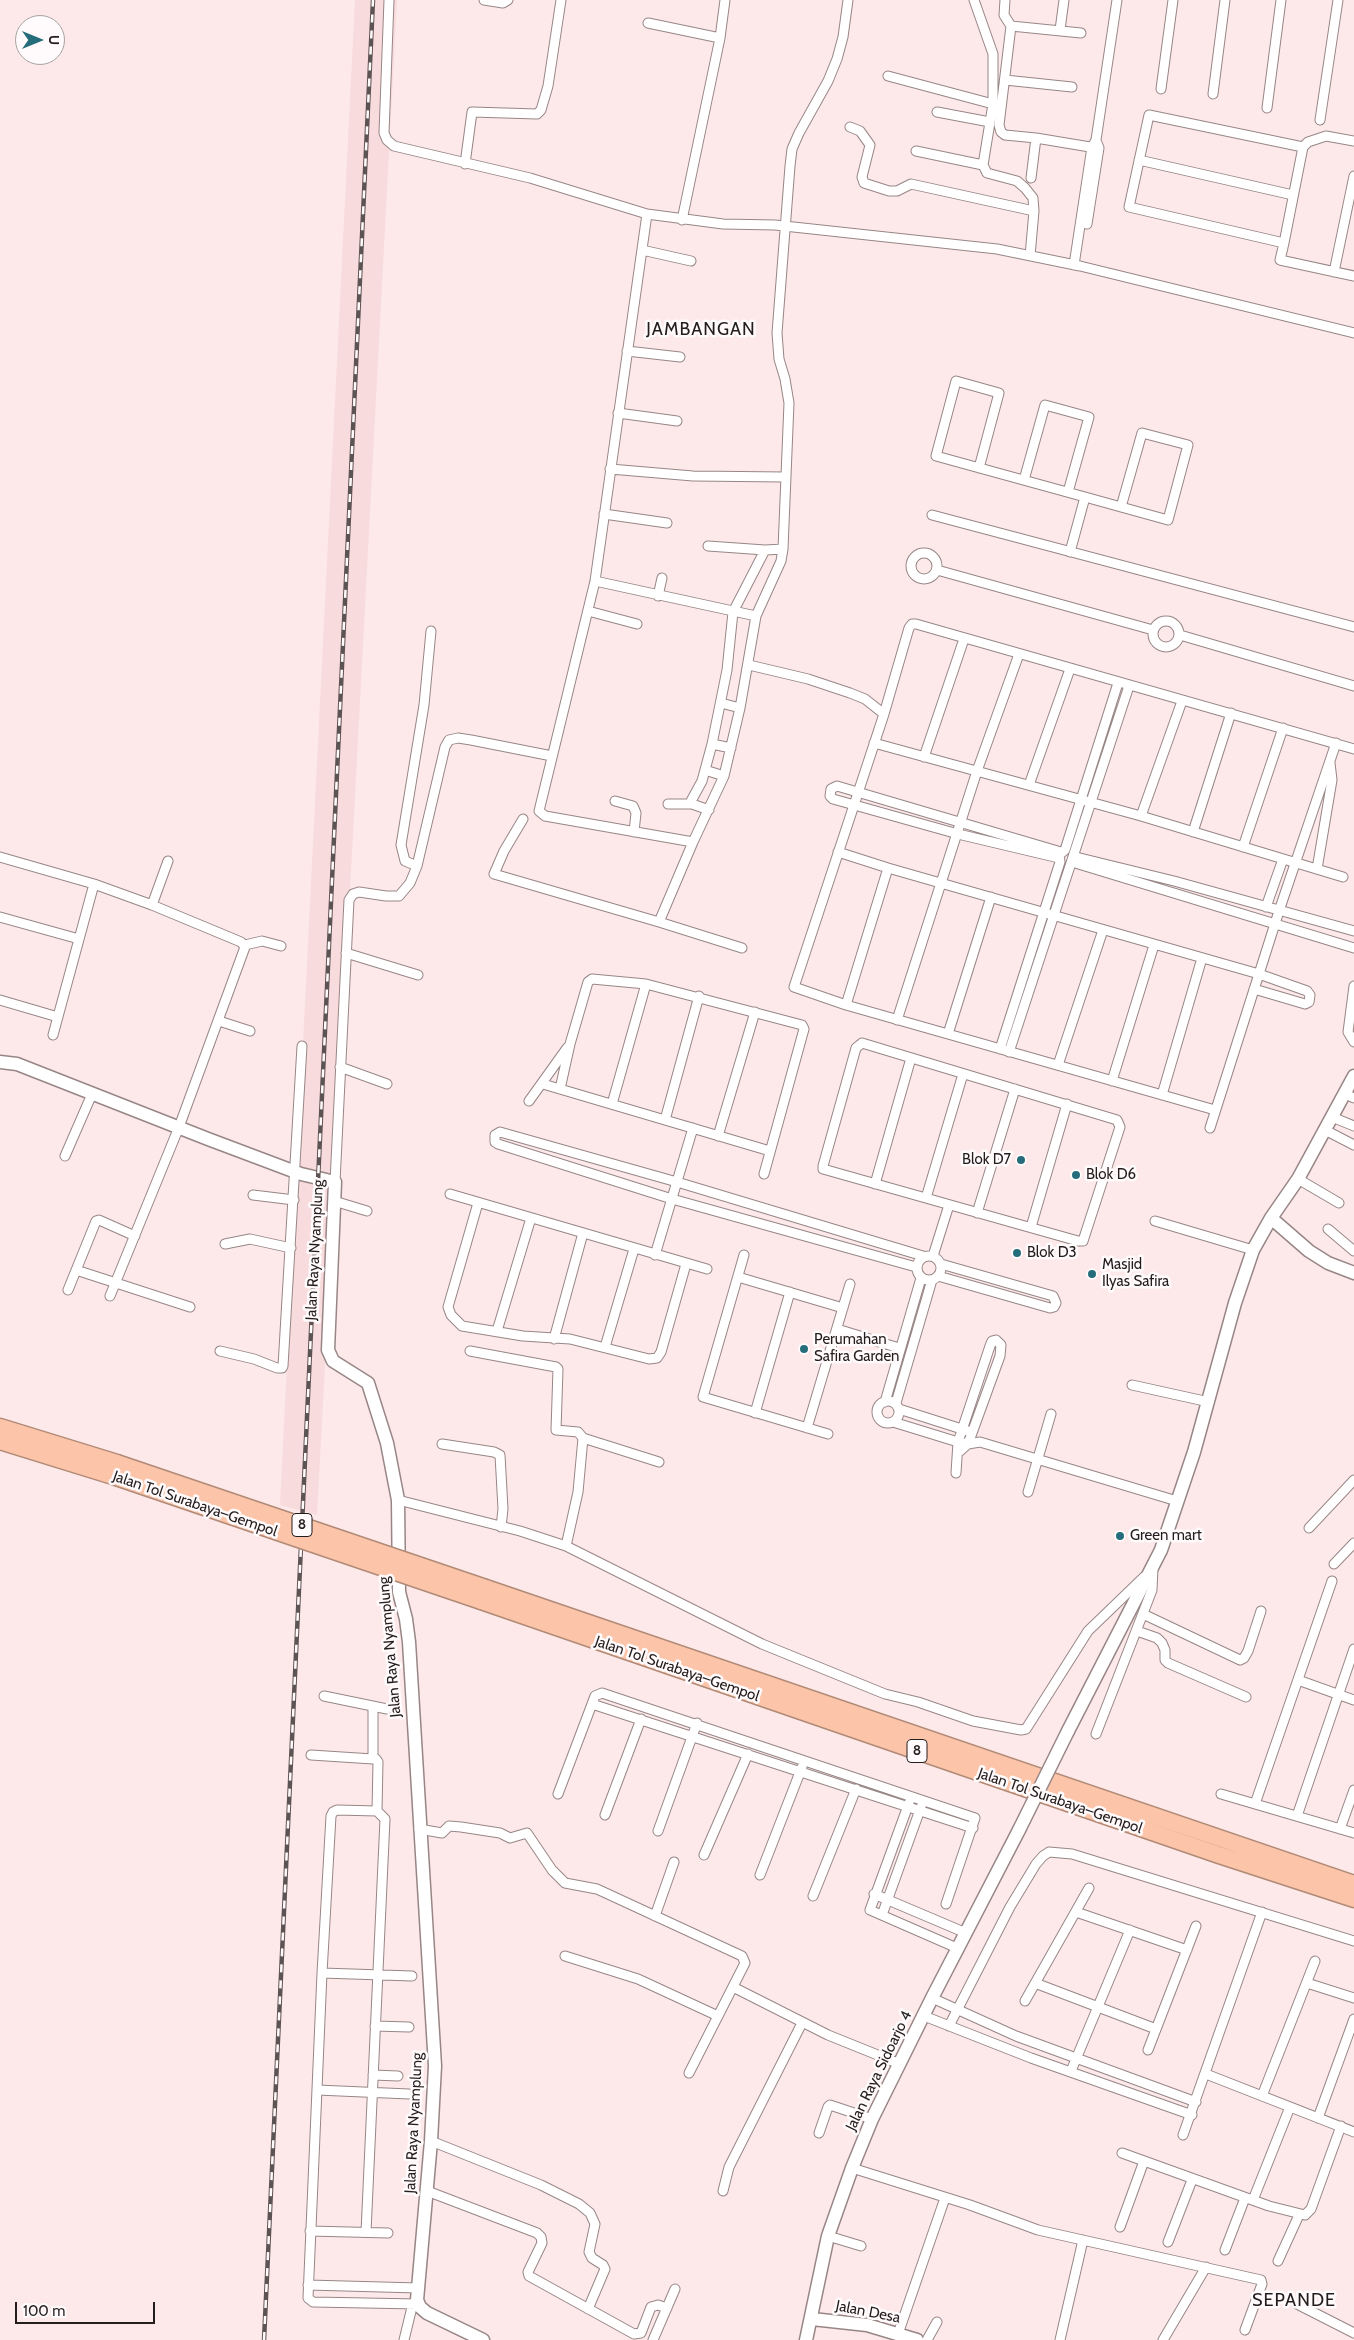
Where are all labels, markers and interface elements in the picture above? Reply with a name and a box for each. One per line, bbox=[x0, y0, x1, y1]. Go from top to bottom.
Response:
north arrow bbox=[15, 15, 65, 65]
text: U bbox=[45, 35, 63, 45]
district label: JAMBANGAN bbox=[645, 319, 757, 341]
place label: Blok D7 bbox=[962, 1151, 1011, 1169]
marker: Blok D7 bbox=[1015, 1154, 1027, 1166]
place label: Blok D6 bbox=[1086, 1166, 1136, 1184]
marker: Blok D6 bbox=[1070, 1169, 1082, 1181]
street label: Jalan Raya Nyamplung bbox=[302, 1179, 328, 1321]
place label: Blok D3 bbox=[1027, 1244, 1077, 1262]
marker: Blok D3 bbox=[1011, 1247, 1023, 1259]
place label: Masjid Ilyas Safira bbox=[1102, 1256, 1169, 1291]
marker: Masjid Ilyas Safira bbox=[1086, 1268, 1098, 1280]
place label: Perumahan Safira Garden bbox=[814, 1331, 899, 1366]
marker: Perumahan Safira Garden bbox=[798, 1343, 810, 1355]
street label: Jalan Tol Surabaya–Gempol bbox=[110, 1467, 280, 1541]
road number: 8 bbox=[292, 1514, 312, 1536]
place label: Green mart bbox=[1130, 1527, 1202, 1545]
marker: Green mart bbox=[1114, 1530, 1126, 1542]
street label: Jalan Raya Nyamplung bbox=[375, 1576, 405, 1718]
street label: Jalan Tol Surabaya–Gempol bbox=[592, 1632, 762, 1706]
road number: 8 bbox=[907, 1740, 927, 1762]
street label: Jalan Tol Surabaya–Gempol bbox=[975, 1764, 1145, 1838]
street label: Jalan Raya Sidoarjo 4 bbox=[842, 2008, 916, 2134]
street label: Jalan Raya Nyamplung bbox=[401, 2052, 427, 2194]
district label: SEPANDE bbox=[1251, 2290, 1337, 2312]
scale bar bbox=[18, 2292, 158, 2324]
street label: Jalan Desa bbox=[834, 2297, 902, 2327]
text: 100 m bbox=[23, 2302, 65, 2320]

